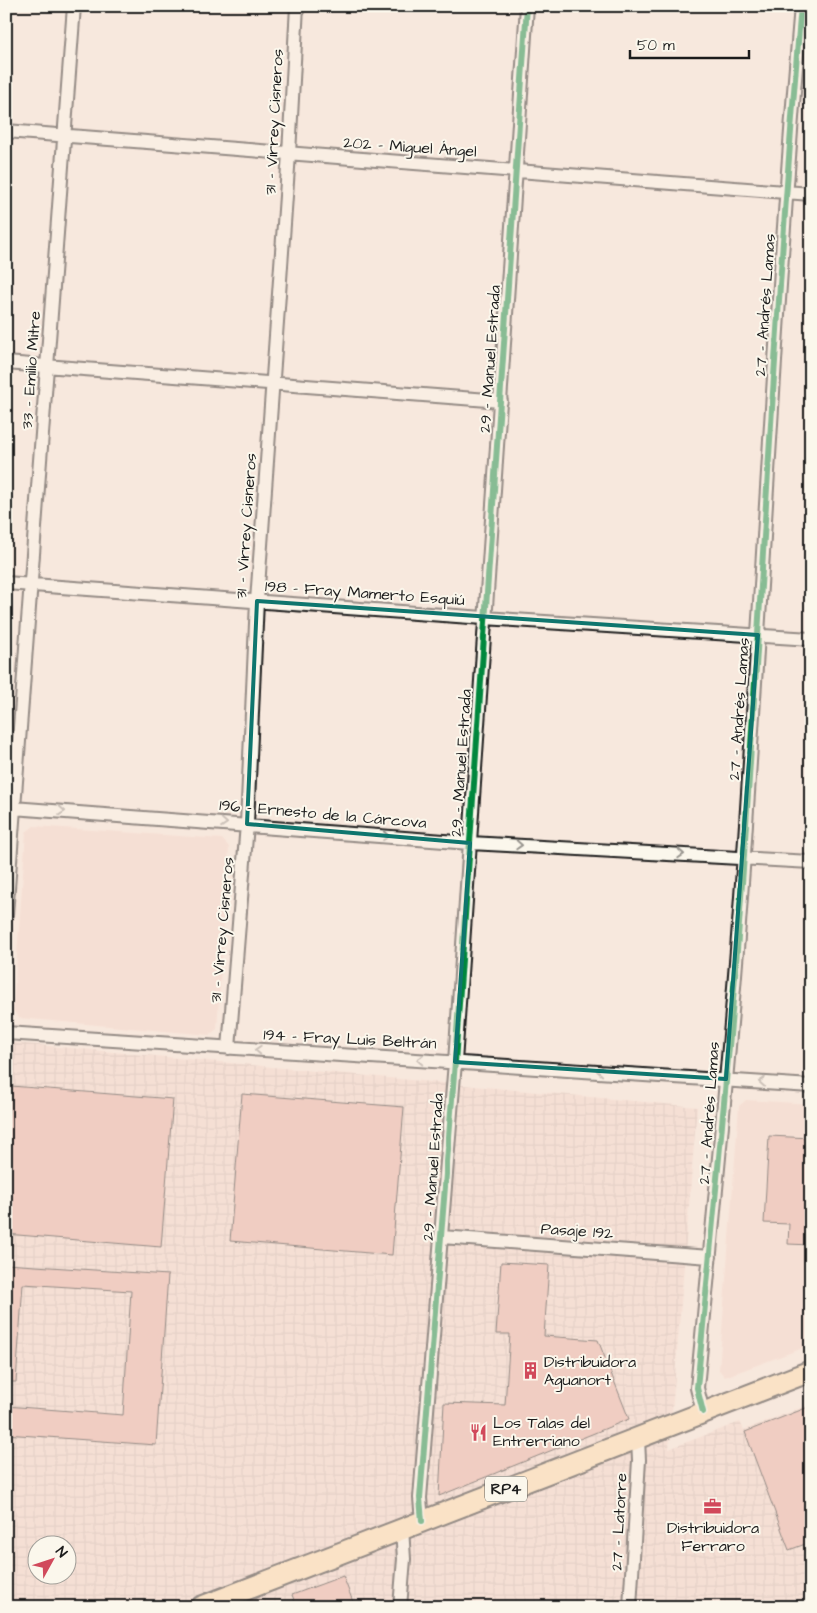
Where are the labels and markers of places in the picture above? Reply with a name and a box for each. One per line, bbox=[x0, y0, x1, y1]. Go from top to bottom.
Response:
place label: Distribuidora Aguanort bbox=[544, 1351, 636, 1392]
building icon: Distribuidora Aguanort bbox=[520, 1361, 540, 1381]
place label: Los Talas del Entrerriano bbox=[493, 1412, 590, 1452]
restaurant icon: Los Talas del Entrerriano bbox=[469, 1422, 489, 1442]
office icon: Distribuidora Ferraro bbox=[703, 1497, 723, 1517]
place label: Distribuidora Ferraro bbox=[667, 1517, 759, 1557]

